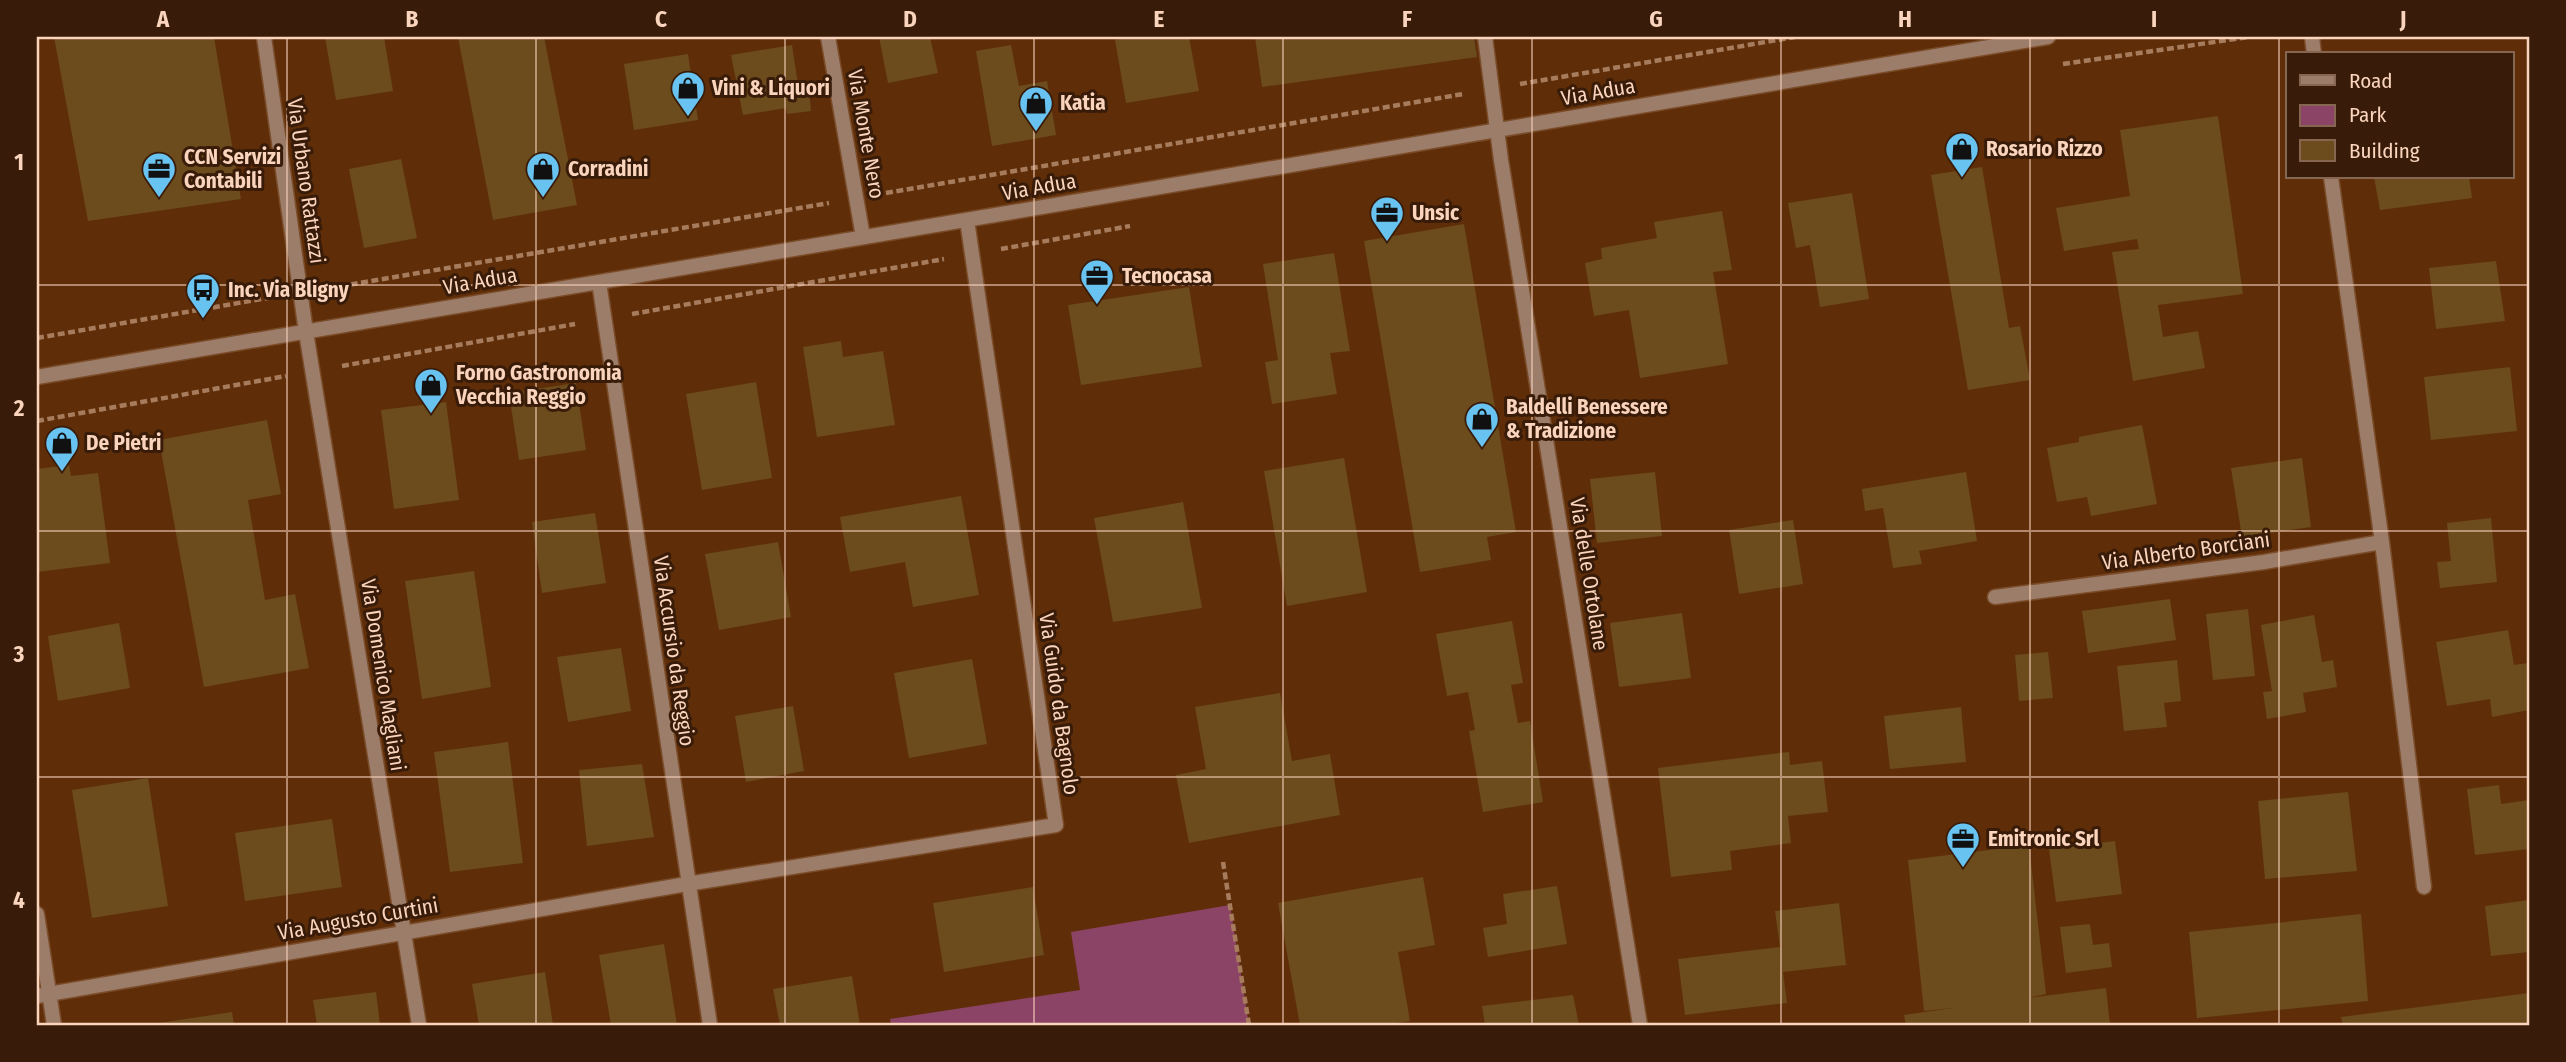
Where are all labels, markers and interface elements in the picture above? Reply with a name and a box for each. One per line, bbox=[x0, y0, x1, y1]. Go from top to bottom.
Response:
text: A bbox=[156, 5, 170, 33]
text: B bbox=[406, 5, 419, 33]
text: C bbox=[655, 5, 667, 33]
text: D bbox=[903, 5, 917, 33]
text: E bbox=[1154, 5, 1165, 33]
text: F bbox=[1402, 5, 1412, 33]
text: G bbox=[1649, 5, 1663, 33]
text: H bbox=[1898, 5, 1912, 33]
text: I bbox=[2151, 5, 2157, 33]
text: J bbox=[2399, 5, 2406, 33]
legend bbox=[2286, 52, 2514, 178]
street label: Via Monte Nero bbox=[842, 67, 890, 201]
text: Road bbox=[2349, 68, 2393, 94]
shop icon: Vini & Liquori bbox=[669, 69, 707, 118]
street label: Via Adua bbox=[1559, 73, 1637, 111]
place label: Vini & Liquori bbox=[711, 75, 830, 101]
shop icon: Katia bbox=[1017, 84, 1055, 133]
place label: Katia bbox=[1060, 90, 1106, 116]
street label: Via Urbano Rattazzi bbox=[282, 97, 330, 265]
text: Park bbox=[2349, 102, 2387, 128]
shop icon: Rosario Rizzo bbox=[1943, 130, 1981, 179]
place label: Rosario Rizzo bbox=[1986, 136, 2103, 162]
text: Building bbox=[2349, 138, 2420, 164]
place label: CCN Servizi Contabili bbox=[184, 144, 281, 194]
text: 1 bbox=[14, 148, 24, 176]
office icon: CCN Servizi Contabili bbox=[140, 150, 178, 199]
shop icon: Corradini bbox=[524, 150, 562, 199]
place label: Corradini bbox=[568, 156, 648, 182]
street label: Via Adua bbox=[1000, 168, 1078, 206]
office icon: Unsic bbox=[1368, 194, 1406, 243]
place label: Unsic bbox=[1412, 200, 1460, 226]
office icon: Tecnocasa bbox=[1078, 257, 1116, 306]
street label: Via Adua bbox=[441, 262, 519, 300]
place label: Tecnocasa bbox=[1122, 263, 1212, 289]
bus stop icon: Inc. Via Bligny bbox=[184, 271, 222, 320]
place label: Inc. Via Bligny bbox=[228, 277, 350, 303]
place label: Forno Gastronomia Vecchia Reggio bbox=[455, 360, 622, 410]
shop icon: Forno Gastronomia Vecchia Reggio bbox=[412, 366, 450, 415]
text: 2 bbox=[13, 394, 25, 422]
place label: Baldelli Benessere & Tradizione bbox=[1506, 394, 1668, 444]
shop icon: Baldelli Benessere & Tradizione bbox=[1463, 400, 1501, 449]
shop icon: De Pietri bbox=[43, 424, 81, 473]
place label: De Pietri bbox=[86, 430, 162, 456]
street label: Via delle Ortolane bbox=[1564, 496, 1614, 652]
street label: Via Alberto Borciani bbox=[2100, 526, 2272, 576]
street label: Via Accursio da Reggio bbox=[648, 554, 700, 748]
street label: Via Domenico Magliani bbox=[355, 577, 411, 773]
street label: Via Guido da Bagnolo bbox=[1033, 611, 1085, 797]
text: 3 bbox=[13, 640, 25, 668]
office icon: Emitronic Srl bbox=[1944, 820, 1982, 869]
place label: Emitronic Srl bbox=[1988, 826, 2099, 852]
text: 4 bbox=[13, 886, 25, 914]
street label: Via Augusto Curtini bbox=[276, 892, 440, 946]

